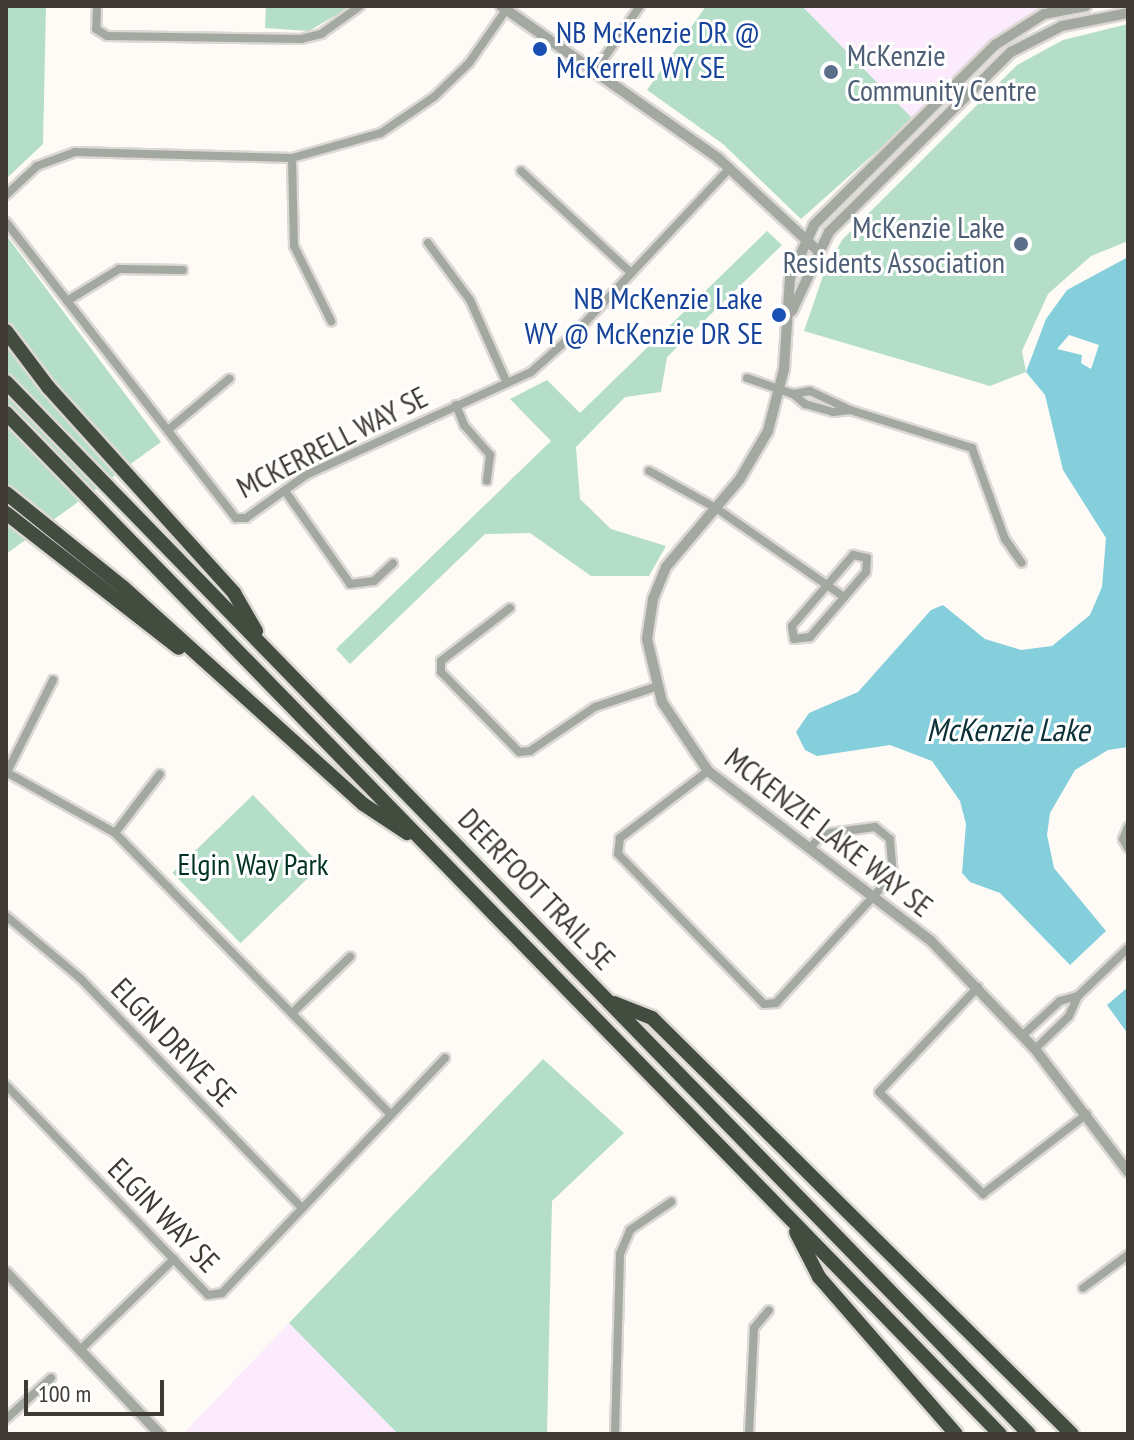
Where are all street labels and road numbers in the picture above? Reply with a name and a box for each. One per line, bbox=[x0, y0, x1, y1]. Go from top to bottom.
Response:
street label: MCKERRELL WAY SE bbox=[230, 378, 434, 506]
street label: MCKENZIE LAKE WAY SE bbox=[718, 739, 940, 925]
street label: DEERFOOT TRAIL SE bbox=[450, 800, 624, 978]
street label: ELGIN DRIVE SE bbox=[104, 971, 244, 1113]
street label: ELGIN WAY SE bbox=[101, 1150, 227, 1280]

